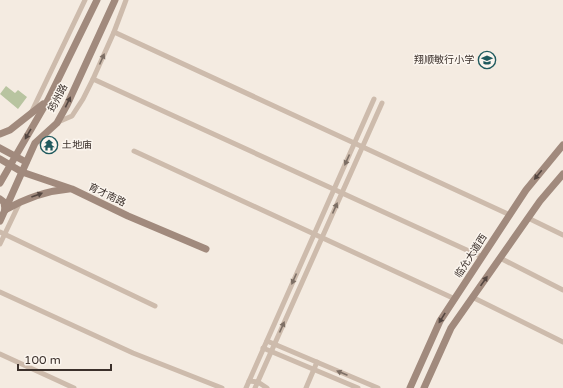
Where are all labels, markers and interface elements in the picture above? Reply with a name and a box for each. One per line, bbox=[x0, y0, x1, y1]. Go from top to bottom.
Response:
school or university icon: 翔顺敏行小学 bbox=[477, 50, 497, 70]
one-way arrow bbox=[99, 54, 105, 65]
place label: 翔顺敏行小学 bbox=[414, 54, 474, 66]
street label: 筠州路 bbox=[46, 82, 70, 114]
one-way arrow bbox=[65, 96, 71, 108]
one-way arrow bbox=[25, 128, 32, 140]
temple icon: 土地庙 bbox=[39, 135, 59, 155]
place label: 土地庙 bbox=[62, 139, 92, 151]
one-way arrow bbox=[344, 154, 350, 165]
one-way arrow bbox=[534, 169, 543, 180]
street label: 育才南路 bbox=[86, 181, 128, 209]
one-way arrow bbox=[32, 191, 44, 197]
one-way arrow bbox=[332, 202, 338, 214]
street label: 临允大道西 bbox=[452, 232, 490, 280]
one-way arrow bbox=[291, 273, 297, 284]
one-way arrow bbox=[480, 276, 488, 286]
one-way arrow bbox=[439, 312, 446, 324]
one-way arrow bbox=[280, 320, 286, 332]
scale bar bbox=[18, 346, 111, 372]
text: 100 m bbox=[24, 353, 61, 367]
one-way arrow bbox=[336, 369, 348, 376]

